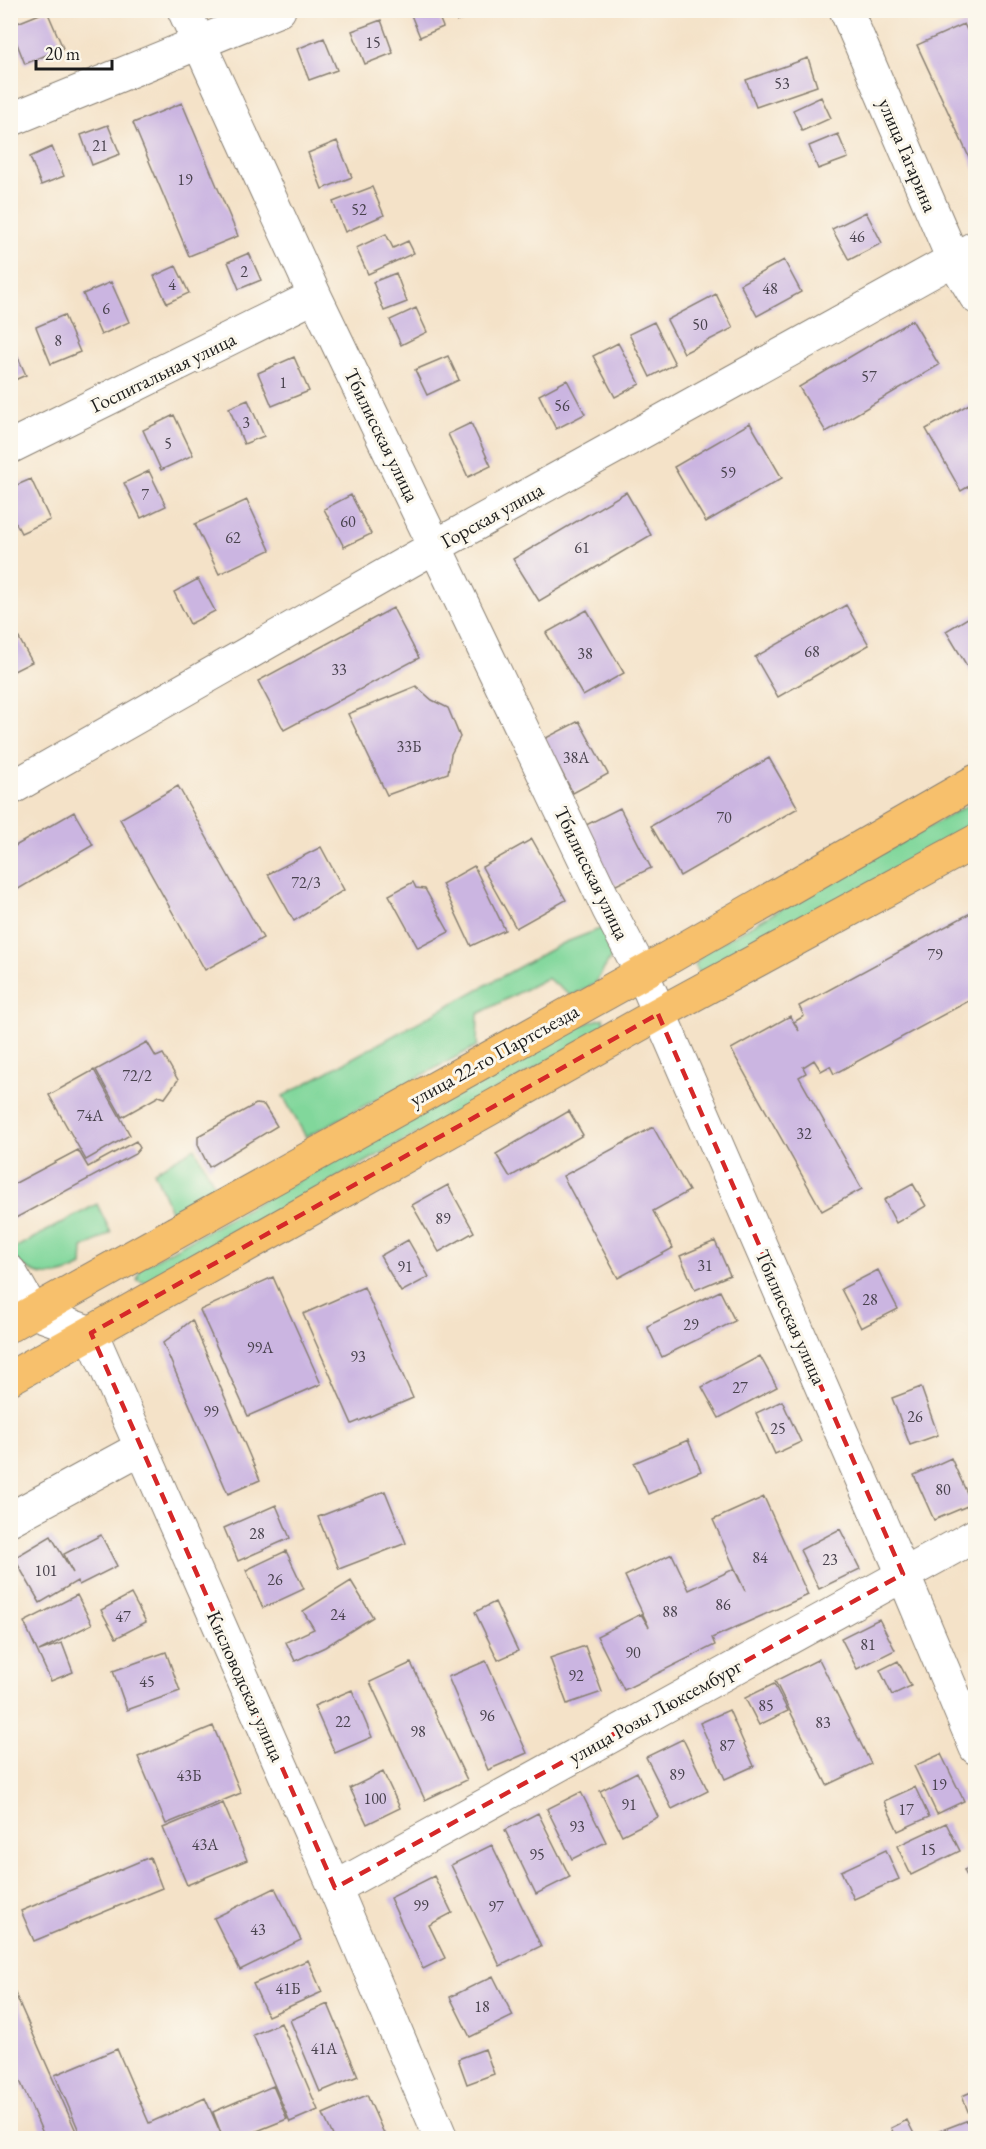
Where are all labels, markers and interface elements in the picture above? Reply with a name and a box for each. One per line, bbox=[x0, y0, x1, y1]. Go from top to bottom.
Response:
house number: 15 bbox=[365, 32, 381, 53]
scale bar bbox=[36, 33, 112, 71]
text: 20 m bbox=[45, 42, 80, 65]
house number: 53 bbox=[774, 73, 790, 94]
street label: улица Гагарина bbox=[872, 94, 944, 216]
house number: 21 bbox=[92, 135, 108, 156]
house number: 19 bbox=[177, 169, 193, 190]
house number: 52 bbox=[351, 199, 367, 220]
house number: 46 bbox=[849, 226, 865, 247]
house number: 2 bbox=[240, 261, 248, 282]
house number: 4 bbox=[168, 274, 176, 295]
house number: 48 bbox=[762, 278, 778, 299]
house number: 6 bbox=[102, 298, 110, 319]
house number: 50 bbox=[692, 314, 708, 335]
street label: Госпитальная улица bbox=[86, 326, 240, 418]
house number: 8 bbox=[54, 330, 62, 351]
street label: Тбилисская улица bbox=[338, 364, 426, 506]
house number: 57 bbox=[861, 366, 877, 387]
house number: 1 bbox=[279, 372, 287, 393]
house number: 56 bbox=[554, 395, 570, 416]
house number: 3 bbox=[242, 412, 250, 433]
house number: 5 bbox=[164, 433, 172, 454]
house number: 59 bbox=[720, 462, 736, 483]
street label: Горская улица bbox=[436, 476, 548, 554]
house number: 7 bbox=[141, 484, 149, 505]
house number: 60 bbox=[340, 511, 356, 532]
house number: 62 bbox=[225, 527, 241, 548]
house number: 61 bbox=[574, 537, 590, 558]
house number: 68 bbox=[804, 641, 820, 662]
house number: 38 bbox=[577, 643, 593, 664]
house number: 33 bbox=[331, 659, 347, 680]
house number: 33Б bbox=[397, 736, 421, 757]
house number: 38А bbox=[563, 747, 590, 768]
street label: Тбилисская улица bbox=[548, 802, 636, 944]
house number: 70 bbox=[716, 807, 732, 828]
house number: 72/3 bbox=[291, 872, 321, 893]
house number: 79 bbox=[927, 944, 943, 965]
street label: улица 22-го Партсъезда bbox=[405, 998, 583, 1112]
house number: 72/2 bbox=[122, 1065, 152, 1086]
house number: 74А bbox=[77, 1105, 104, 1126]
house number: 32 bbox=[796, 1123, 812, 1144]
house number: 89 bbox=[435, 1208, 451, 1229]
street label: Тбилисская улица bbox=[750, 1245, 832, 1389]
house number: 31 bbox=[697, 1255, 713, 1276]
house number: 91 bbox=[397, 1256, 413, 1277]
house number: 28 bbox=[862, 1289, 878, 1310]
house number: 29 bbox=[683, 1314, 699, 1335]
house number: 99А bbox=[247, 1337, 274, 1358]
house number: 93 bbox=[350, 1346, 366, 1367]
house number: 27 bbox=[732, 1377, 748, 1398]
house number: 99 bbox=[203, 1401, 219, 1422]
house number: 26 bbox=[907, 1406, 923, 1427]
house number: 25 bbox=[770, 1418, 786, 1439]
house number: 80 bbox=[935, 1479, 951, 1500]
house number: 28 bbox=[249, 1523, 265, 1544]
house number: 84 bbox=[752, 1547, 768, 1568]
house number: 23 bbox=[822, 1549, 838, 1570]
house number: 101 bbox=[34, 1560, 58, 1581]
house number: 26 bbox=[267, 1569, 283, 1590]
house number: 86 bbox=[715, 1594, 731, 1615]
house number: 88 bbox=[662, 1601, 678, 1622]
house number: 24 bbox=[330, 1604, 346, 1625]
house number: 47 bbox=[115, 1606, 131, 1627]
street label: Кисловодская улица bbox=[201, 1606, 291, 1766]
house number: 81 bbox=[860, 1634, 876, 1655]
house number: 90 bbox=[625, 1642, 641, 1663]
street label: улица Розы Люксембург bbox=[564, 1653, 746, 1769]
house number: 92 bbox=[568, 1665, 584, 1686]
house number: 45 bbox=[139, 1671, 155, 1692]
house number: 85 bbox=[758, 1695, 774, 1716]
house number: 96 bbox=[479, 1705, 495, 1726]
house number: 22 bbox=[335, 1711, 351, 1732]
house number: 83 bbox=[815, 1712, 831, 1733]
house number: 98 bbox=[410, 1721, 426, 1742]
house number: 87 bbox=[719, 1735, 735, 1756]
house number: 89 bbox=[669, 1764, 685, 1785]
house number: 43Б bbox=[177, 1765, 201, 1786]
house number: 19 bbox=[931, 1774, 947, 1795]
house number: 100 bbox=[363, 1788, 387, 1809]
house number: 91 bbox=[621, 1794, 637, 1815]
house number: 17 bbox=[898, 1799, 914, 1820]
house number: 93 bbox=[569, 1816, 585, 1837]
house number: 43А bbox=[192, 1834, 219, 1855]
house number: 15 bbox=[920, 1839, 936, 1860]
house number: 95 bbox=[529, 1844, 545, 1865]
house number: 99 bbox=[413, 1895, 429, 1916]
house number: 97 bbox=[488, 1896, 504, 1917]
house number: 43 bbox=[250, 1919, 266, 1940]
house number: 41Б bbox=[276, 1978, 300, 1999]
house number: 18 bbox=[474, 1996, 490, 2017]
house number: 41А bbox=[311, 2038, 338, 2059]

